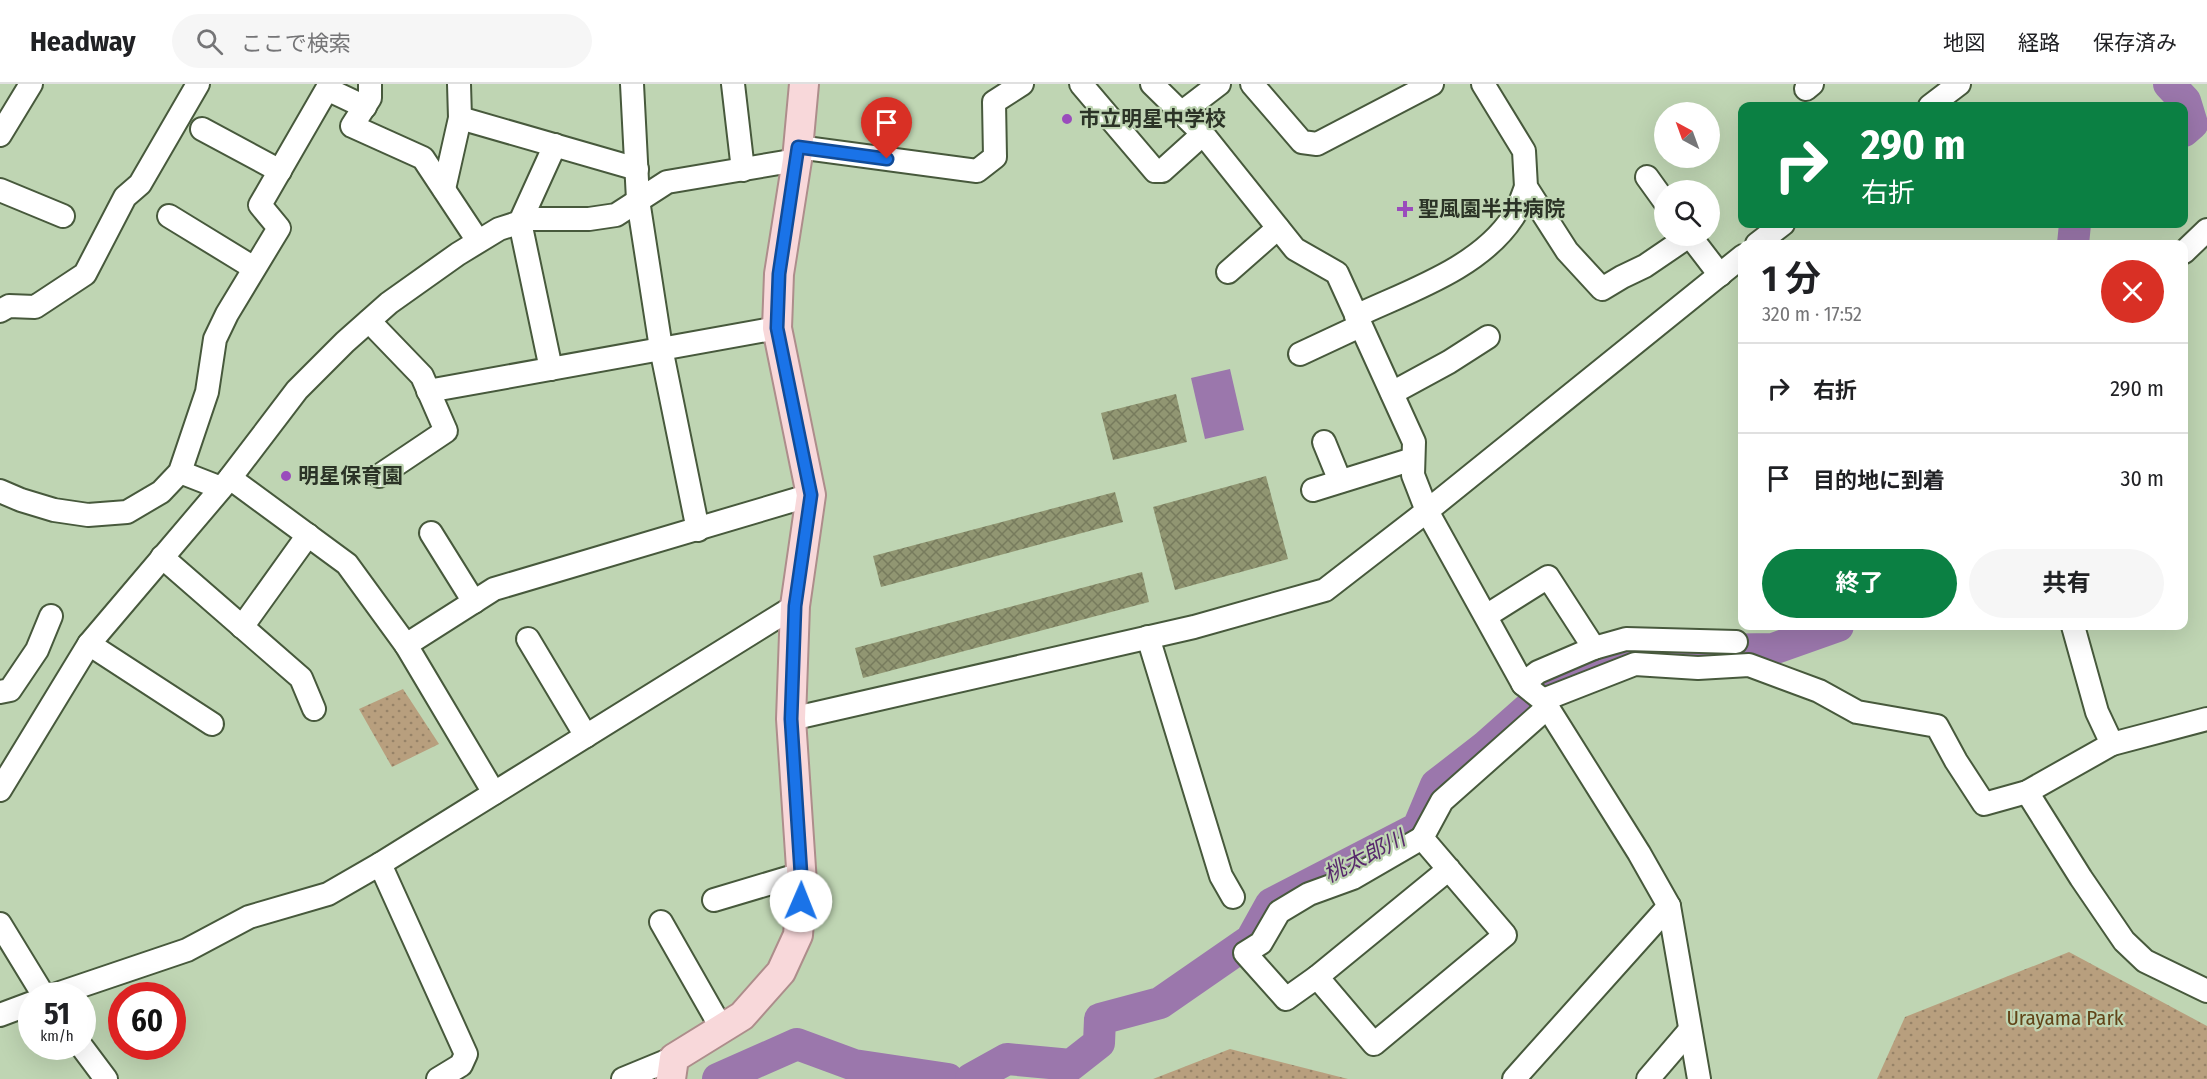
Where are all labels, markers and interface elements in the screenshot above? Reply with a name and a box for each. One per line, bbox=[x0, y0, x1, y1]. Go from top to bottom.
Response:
search box bbox=[172, 14, 592, 68]
text: Headway bbox=[30, 25, 136, 58]
icon: search bbox=[193, 25, 226, 58]
text: ここで検索 bbox=[241, 30, 351, 57]
text: 地図 bbox=[1943, 30, 1985, 56]
text: 経路 bbox=[2018, 30, 2060, 56]
text: 保存済み bbox=[2093, 30, 2177, 56]
pin bbox=[861, 97, 912, 159]
north arrow bbox=[1654, 102, 1720, 168]
map controls bbox=[1654, 102, 1720, 246]
icon: arrive bbox=[870, 106, 903, 139]
place label: 市立明星中学校 bbox=[1079, 106, 1226, 132]
marker: 市立明星中学校 bbox=[1060, 112, 1074, 126]
text: 290 m bbox=[1861, 120, 1966, 170]
icon: right bbox=[1762, 126, 1840, 204]
text: 右折 bbox=[1861, 177, 1915, 209]
button: search bbox=[1654, 180, 1720, 246]
place label: 聖風園半井病院 bbox=[1418, 196, 1565, 222]
marker: 聖風園半井病院 bbox=[1396, 200, 1414, 218]
text: 1 分 bbox=[1762, 257, 1821, 301]
button: close bbox=[2101, 260, 2164, 323]
text: 320 m · 17:52 bbox=[1762, 302, 1862, 326]
icon: right bbox=[1762, 372, 1795, 405]
text: 290 m bbox=[2110, 375, 2164, 402]
text: 右折 bbox=[1813, 377, 1857, 404]
icon: arrive bbox=[1762, 462, 1795, 495]
place label: 明星保育園 bbox=[298, 463, 403, 489]
text: 30 m bbox=[2121, 465, 2164, 492]
text: 目的地に到着 bbox=[1813, 467, 1945, 494]
marker: 明星保育園 bbox=[279, 469, 293, 483]
button: 終了 bbox=[1762, 549, 1957, 618]
button: 共有 bbox=[1969, 549, 2164, 618]
water label: 桃太郎川 bbox=[1319, 824, 1411, 888]
position arrow bbox=[769, 869, 833, 933]
speed limit sign: 60 bbox=[108, 982, 186, 1060]
text: 51 bbox=[44, 996, 70, 1032]
park label: Urayama Park bbox=[2006, 1005, 2124, 1031]
text: km/h bbox=[40, 1027, 74, 1045]

